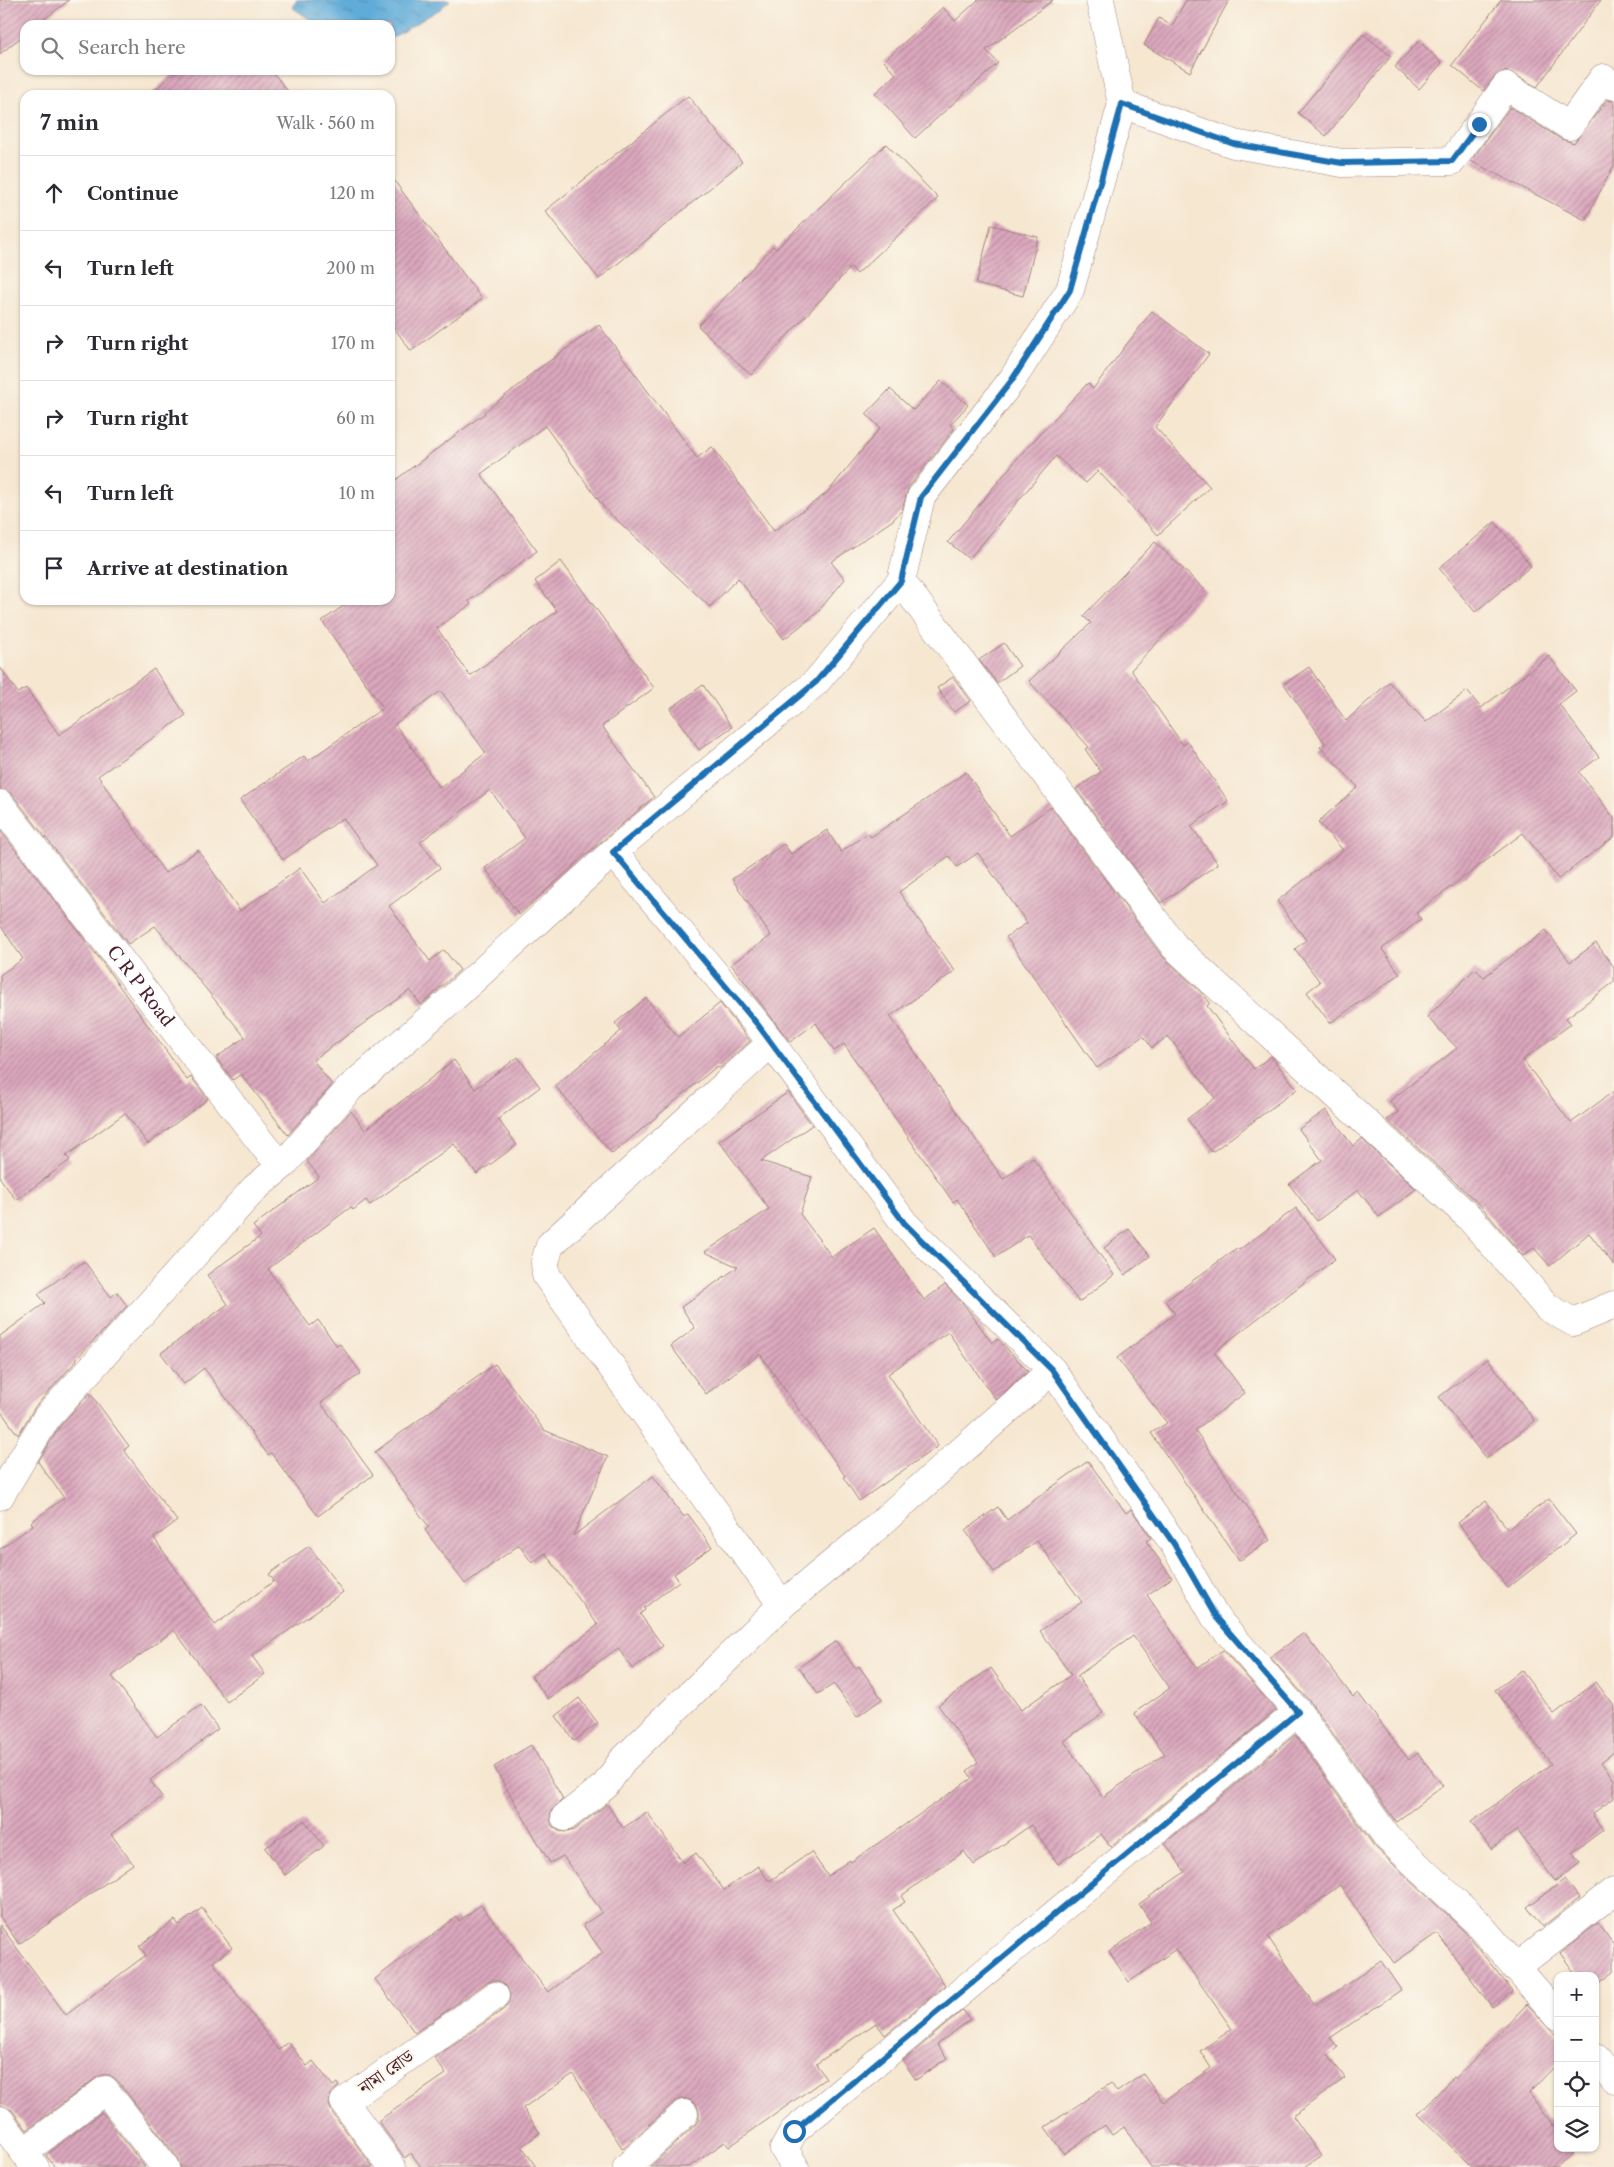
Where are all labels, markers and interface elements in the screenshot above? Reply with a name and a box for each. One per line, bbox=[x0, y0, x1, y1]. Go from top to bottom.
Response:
search box bbox=[20, 20, 395, 75]
icon: search bbox=[38, 34, 66, 62]
text: Search here bbox=[78, 36, 186, 59]
text: 7 min bbox=[40, 110, 99, 135]
text: Walk · 560 m bbox=[276, 113, 375, 133]
route end bbox=[1468, 113, 1491, 136]
icon: ahead bbox=[40, 179, 68, 207]
text: Continue bbox=[87, 182, 179, 205]
text: 120 m bbox=[330, 183, 375, 203]
icon: left bbox=[40, 254, 68, 282]
text: Turn left bbox=[87, 257, 174, 280]
text: 200 m bbox=[326, 258, 375, 278]
icon: right bbox=[40, 329, 68, 357]
text: Turn right bbox=[87, 332, 188, 355]
text: 170 m bbox=[331, 333, 375, 353]
icon: right bbox=[40, 404, 68, 432]
text: Turn right bbox=[87, 407, 188, 430]
text: 60 m bbox=[336, 408, 375, 428]
icon: left bbox=[40, 479, 68, 507]
text: Turn left bbox=[87, 482, 174, 505]
text: 10 m bbox=[339, 483, 375, 503]
icon: arrive bbox=[40, 554, 68, 582]
text: Arrive at destination bbox=[87, 557, 288, 580]
street label: C R P Road bbox=[102, 941, 179, 1031]
map controls bbox=[1554, 1972, 1599, 2152]
button: + bbox=[1554, 1972, 1599, 2017]
button: − bbox=[1554, 2017, 1599, 2062]
street label: নামা রোড bbox=[353, 2045, 419, 2099]
button: locate bbox=[1554, 2062, 1599, 2107]
button: layers bbox=[1554, 2107, 1599, 2152]
route start bbox=[783, 2120, 806, 2143]

